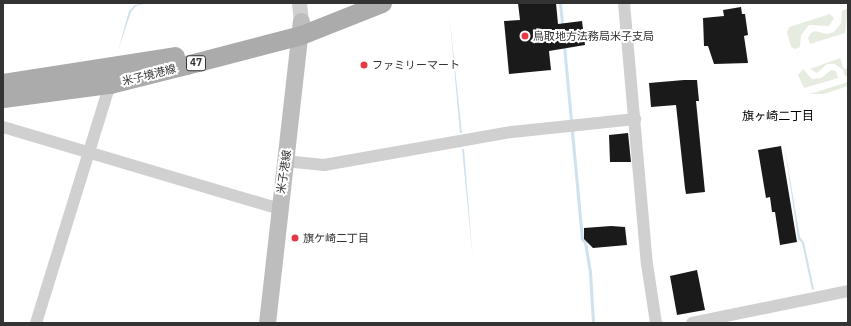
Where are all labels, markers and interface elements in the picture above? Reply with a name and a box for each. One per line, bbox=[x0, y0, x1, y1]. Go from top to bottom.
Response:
place label: 鳥取地方法務局米子支局 bbox=[533, 29, 654, 43]
marker: 鳥取地方法務局米子支局 bbox=[520, 31, 530, 41]
road number: 47 bbox=[186, 55, 206, 71]
place label: ファミリーマート bbox=[372, 58, 460, 72]
marker: ファミリーマート bbox=[359, 60, 369, 70]
street label: 米子境港線 bbox=[121, 62, 177, 88]
district label: 旗ヶ崎二丁目 bbox=[742, 109, 814, 123]
street label: 米子港線 bbox=[274, 149, 294, 195]
place label: 旗ケ崎二丁目 bbox=[303, 231, 369, 245]
marker: 旗ケ崎二丁目 bbox=[290, 233, 300, 243]

